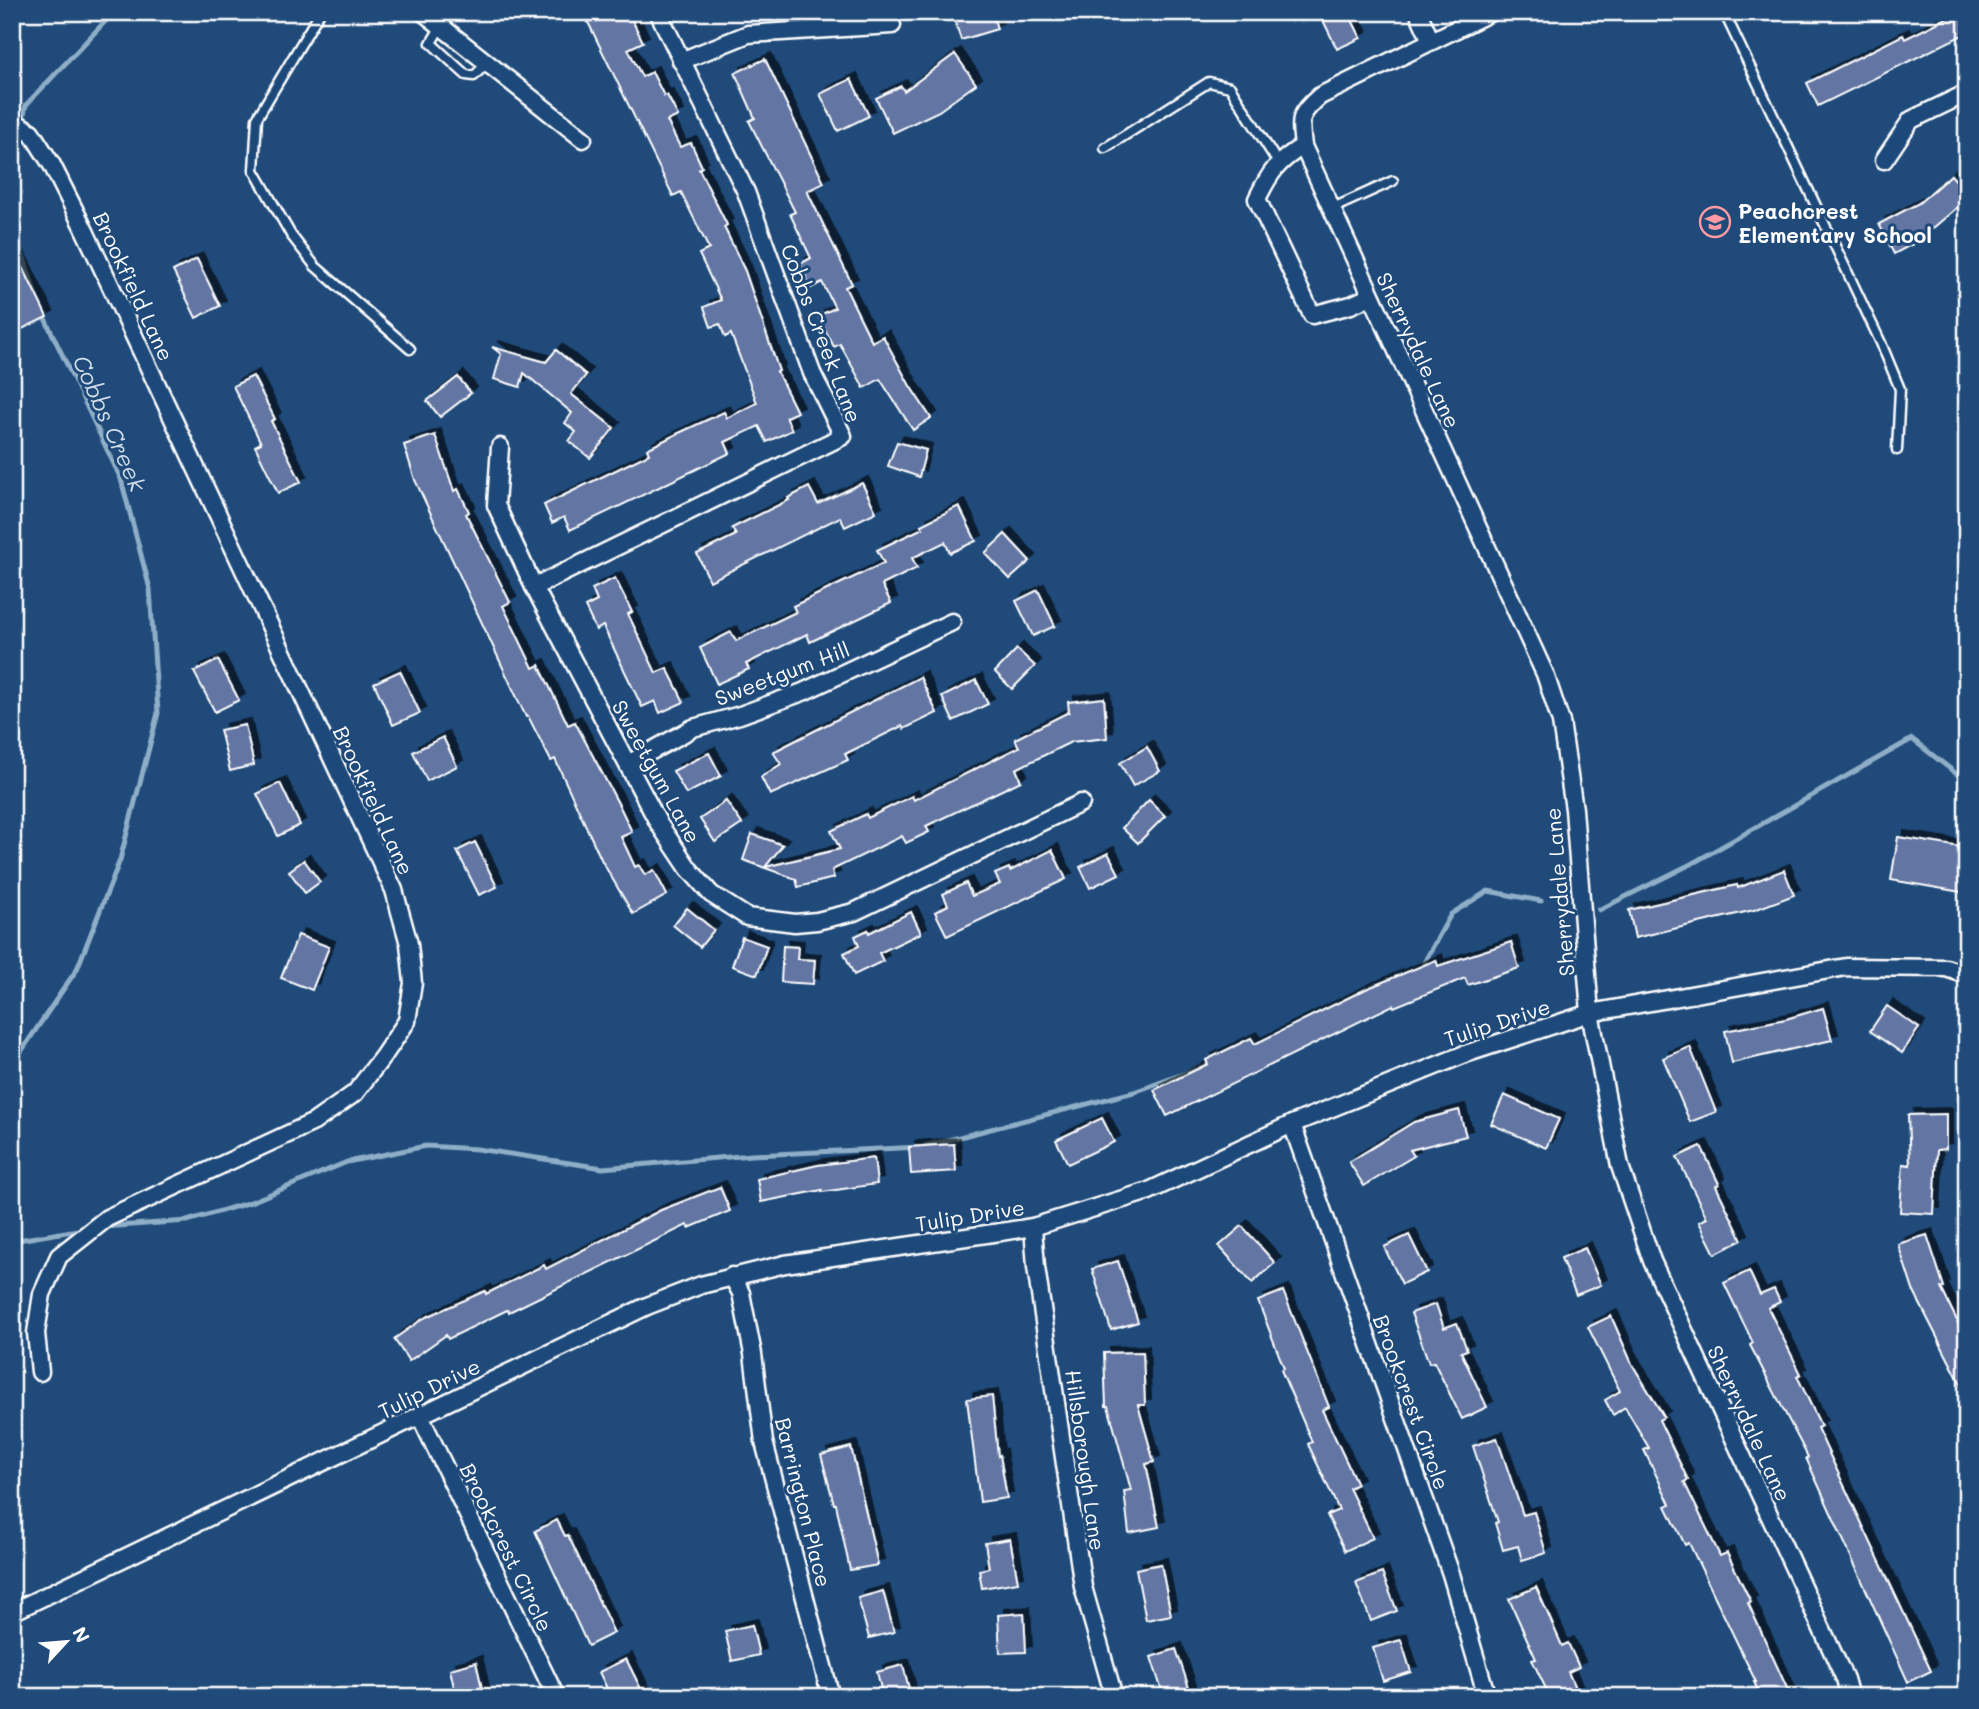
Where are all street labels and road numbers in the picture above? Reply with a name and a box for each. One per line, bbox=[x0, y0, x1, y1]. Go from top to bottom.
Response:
street label: Brookfield Lane bbox=[88, 207, 180, 365]
street label: Cobbs Creek Lane bbox=[775, 240, 869, 426]
street label: Sherrydale Lane bbox=[1371, 268, 1467, 432]
street label: Sweetgum Hill bbox=[711, 635, 853, 711]
street label: Sweetgum Lane bbox=[607, 695, 707, 847]
street label: Brookfield Lane bbox=[328, 721, 420, 879]
street label: Sherrydale Lane bbox=[1538, 807, 1580, 977]
street label: Tulip Drive bbox=[1440, 992, 1554, 1052]
street label: Tulip Drive bbox=[914, 1193, 1026, 1237]
street label: Brookcrest Circle bbox=[1368, 1311, 1456, 1493]
street label: Sherrydale Lane bbox=[1702, 1341, 1798, 1505]
street label: Tulip Drive bbox=[374, 1352, 484, 1424]
street label: Hillsborough Lane bbox=[1060, 1368, 1112, 1552]
street label: Barrington Place bbox=[770, 1414, 838, 1590]
street label: Brookcrest Circle bbox=[454, 1458, 560, 1636]

